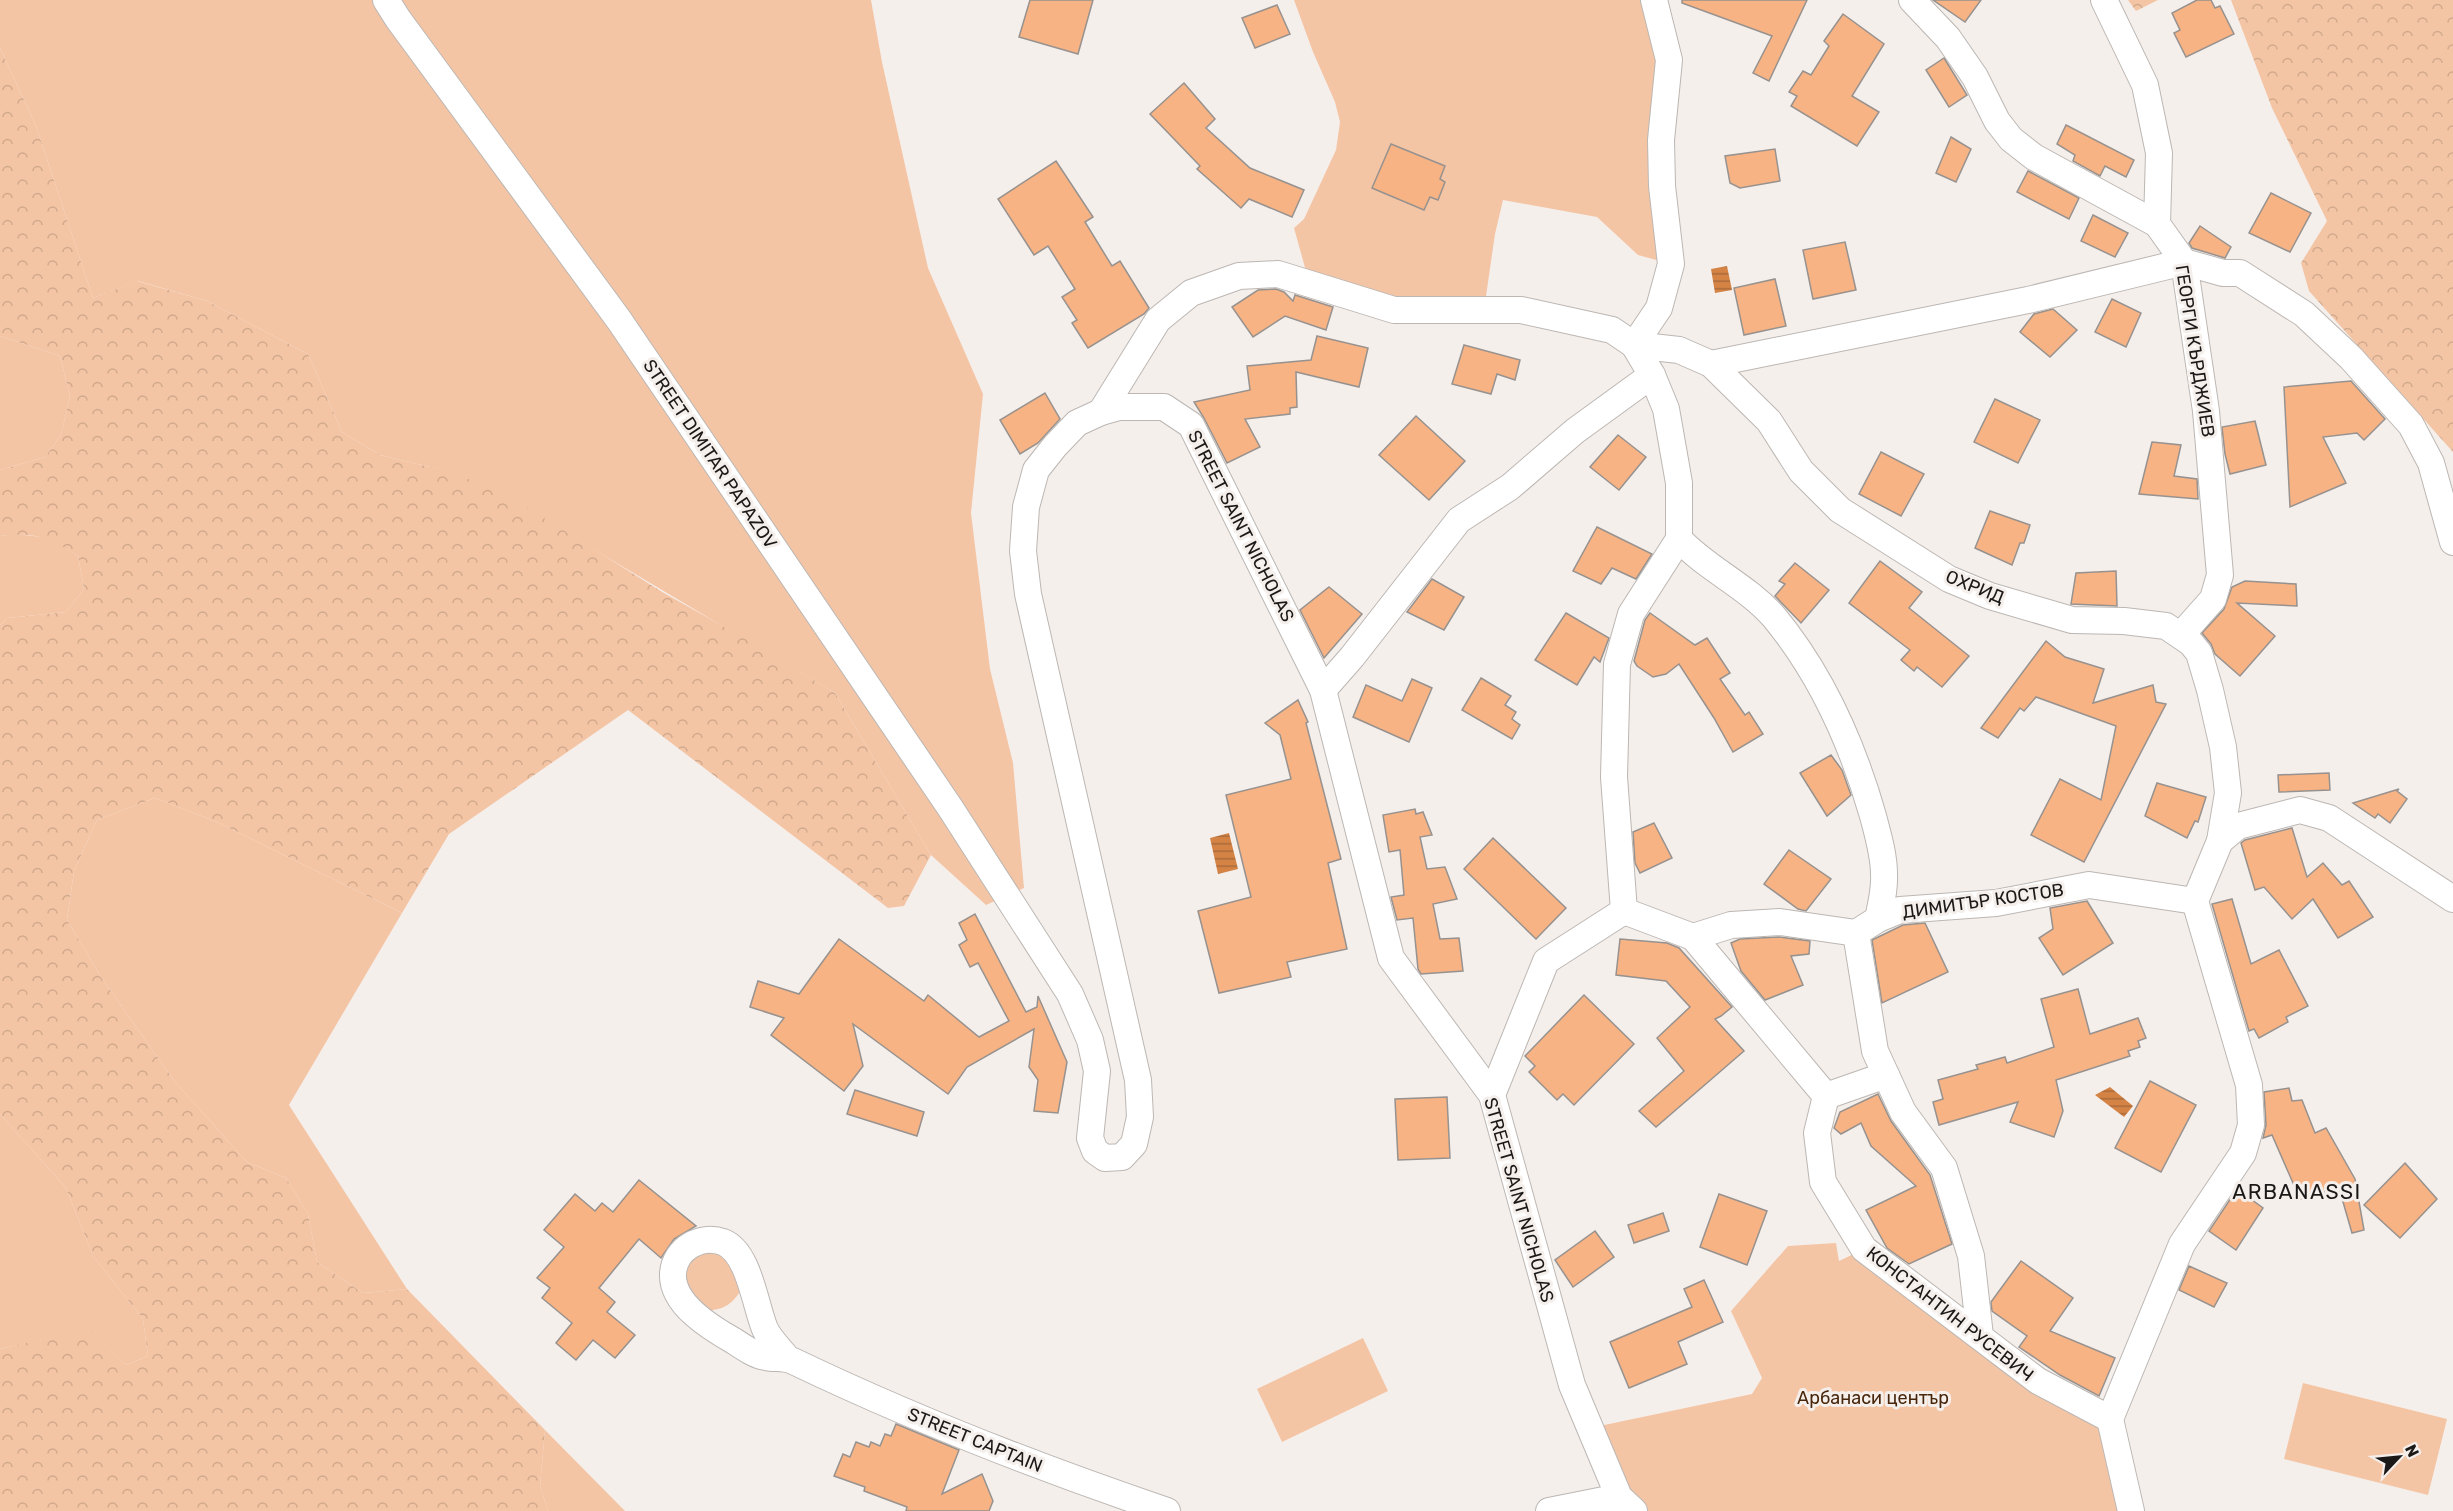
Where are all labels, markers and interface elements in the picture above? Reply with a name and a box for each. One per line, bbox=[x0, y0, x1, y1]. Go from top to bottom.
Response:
street label: ГЕОРГИ КЪРДЖИЕВ bbox=[2171, 263, 2219, 439]
street label: STREET DIMITAR PAPAZOV bbox=[638, 355, 782, 553]
street label: STREET SAINT NICHOLAS bbox=[1183, 427, 1299, 625]
street label: ОХРИД bbox=[1942, 565, 2008, 609]
street label: ДИМИТЪР КОСТОВ bbox=[1901, 879, 2065, 923]
street label: STREET SAINT NICHOLAS bbox=[1479, 1095, 1559, 1305]
district label: ARBANASSI bbox=[2232, 1179, 2362, 1204]
street label: КОНСТАНТИН РУСЕВИЧ bbox=[1862, 1242, 2038, 1386]
park label: Арбанаси център bbox=[1797, 1387, 1949, 1409]
street label: STREET CAPTAIN bbox=[904, 1403, 1046, 1477]
north arrow bbox=[2369, 1427, 2429, 1487]
text: N bbox=[2401, 1441, 2423, 1460]

